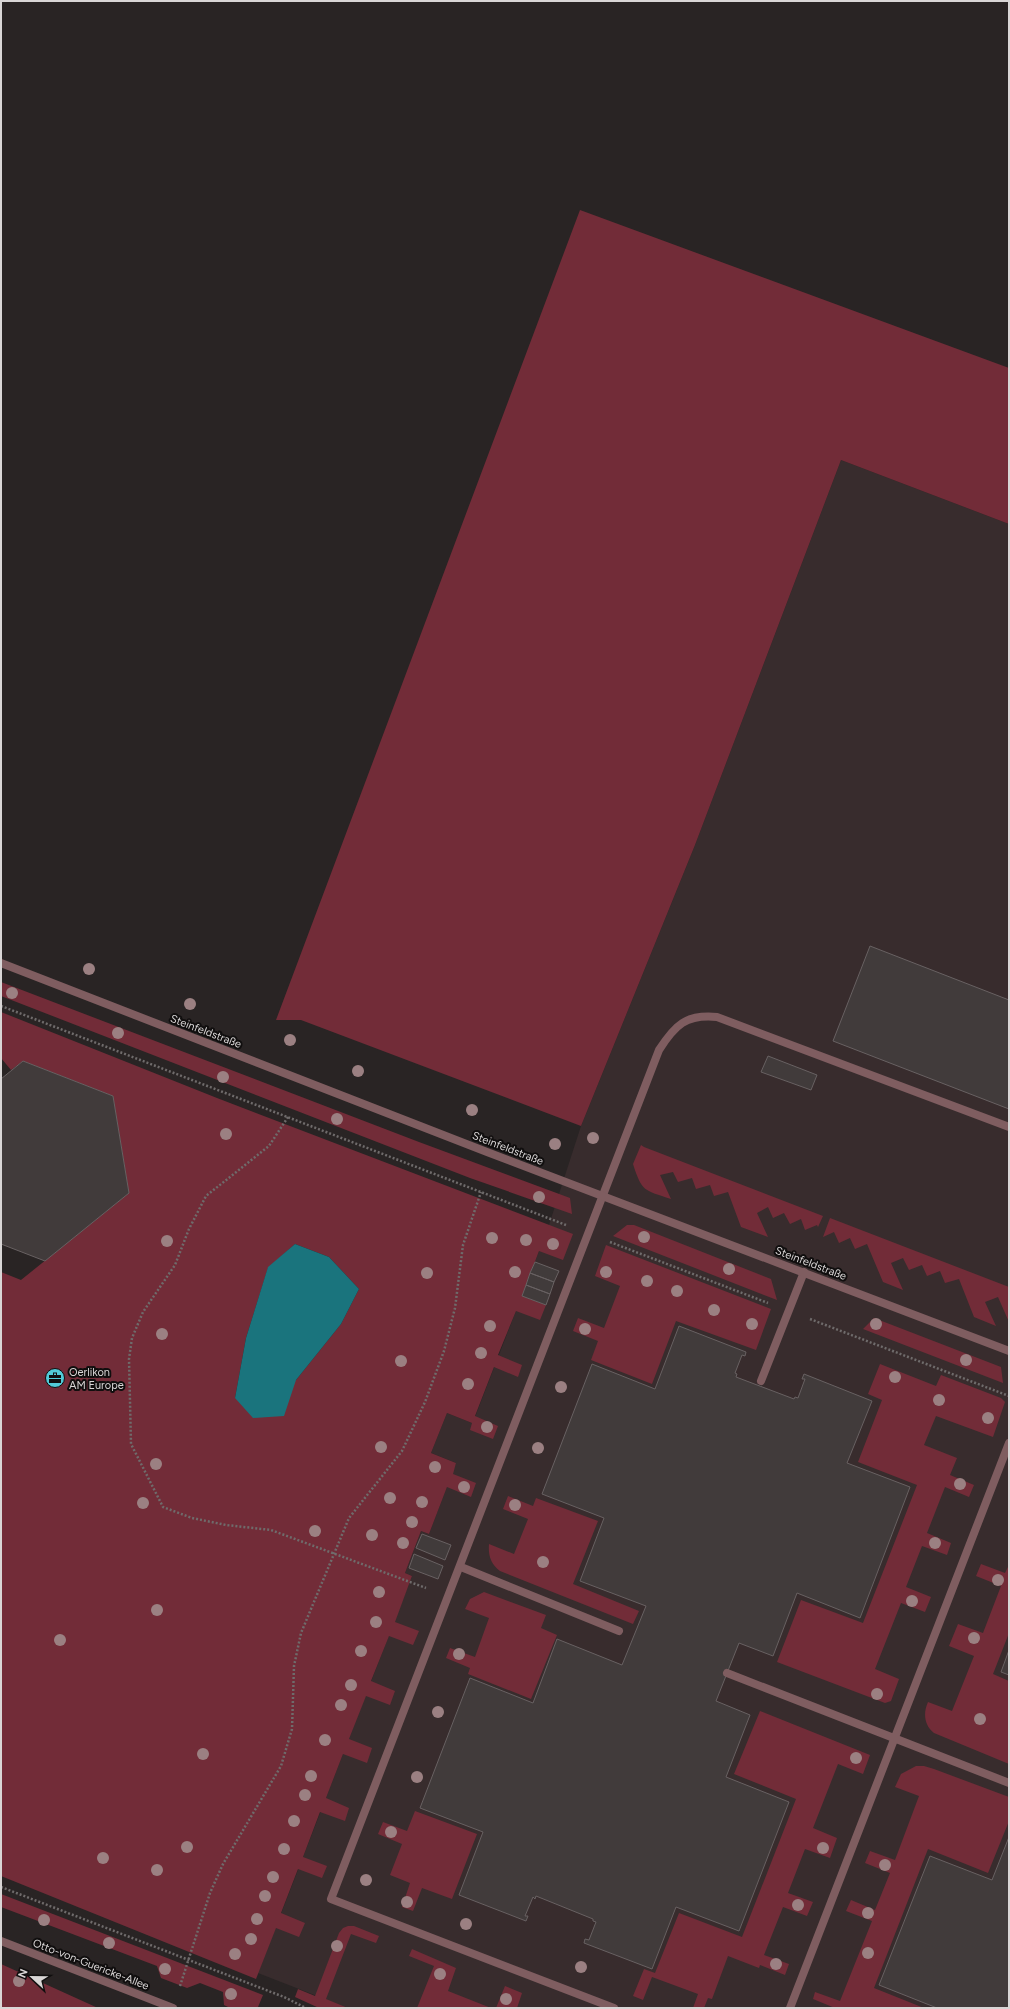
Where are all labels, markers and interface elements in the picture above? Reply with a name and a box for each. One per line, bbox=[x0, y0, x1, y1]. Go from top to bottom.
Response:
street label: Steinfeldstraße bbox=[168, 1012, 243, 1051]
street label: Steinfeldstraße bbox=[470, 1129, 545, 1168]
street label: Steinfeldstraße bbox=[773, 1244, 848, 1283]
place label: Oerlikon AM Europe bbox=[69, 1366, 124, 1392]
office icon: Oerlikon AM Europe bbox=[44, 1367, 66, 1389]
street label: Otto-von-Guericke-Allee bbox=[31, 1936, 151, 1993]
north arrow bbox=[12, 1957, 52, 1997]
text: N bbox=[16, 1967, 31, 1980]

